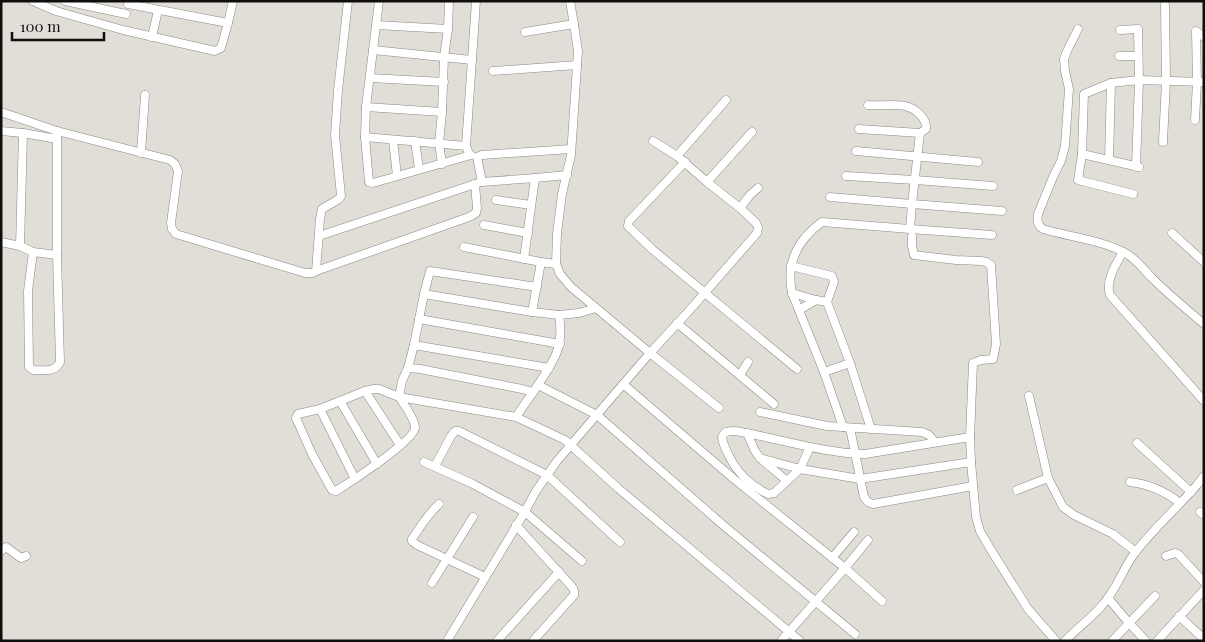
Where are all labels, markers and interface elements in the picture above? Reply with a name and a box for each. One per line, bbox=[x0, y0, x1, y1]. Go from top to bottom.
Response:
scale bar bbox=[12, 10, 105, 42]
text: 100 m bbox=[20, 16, 61, 36]

